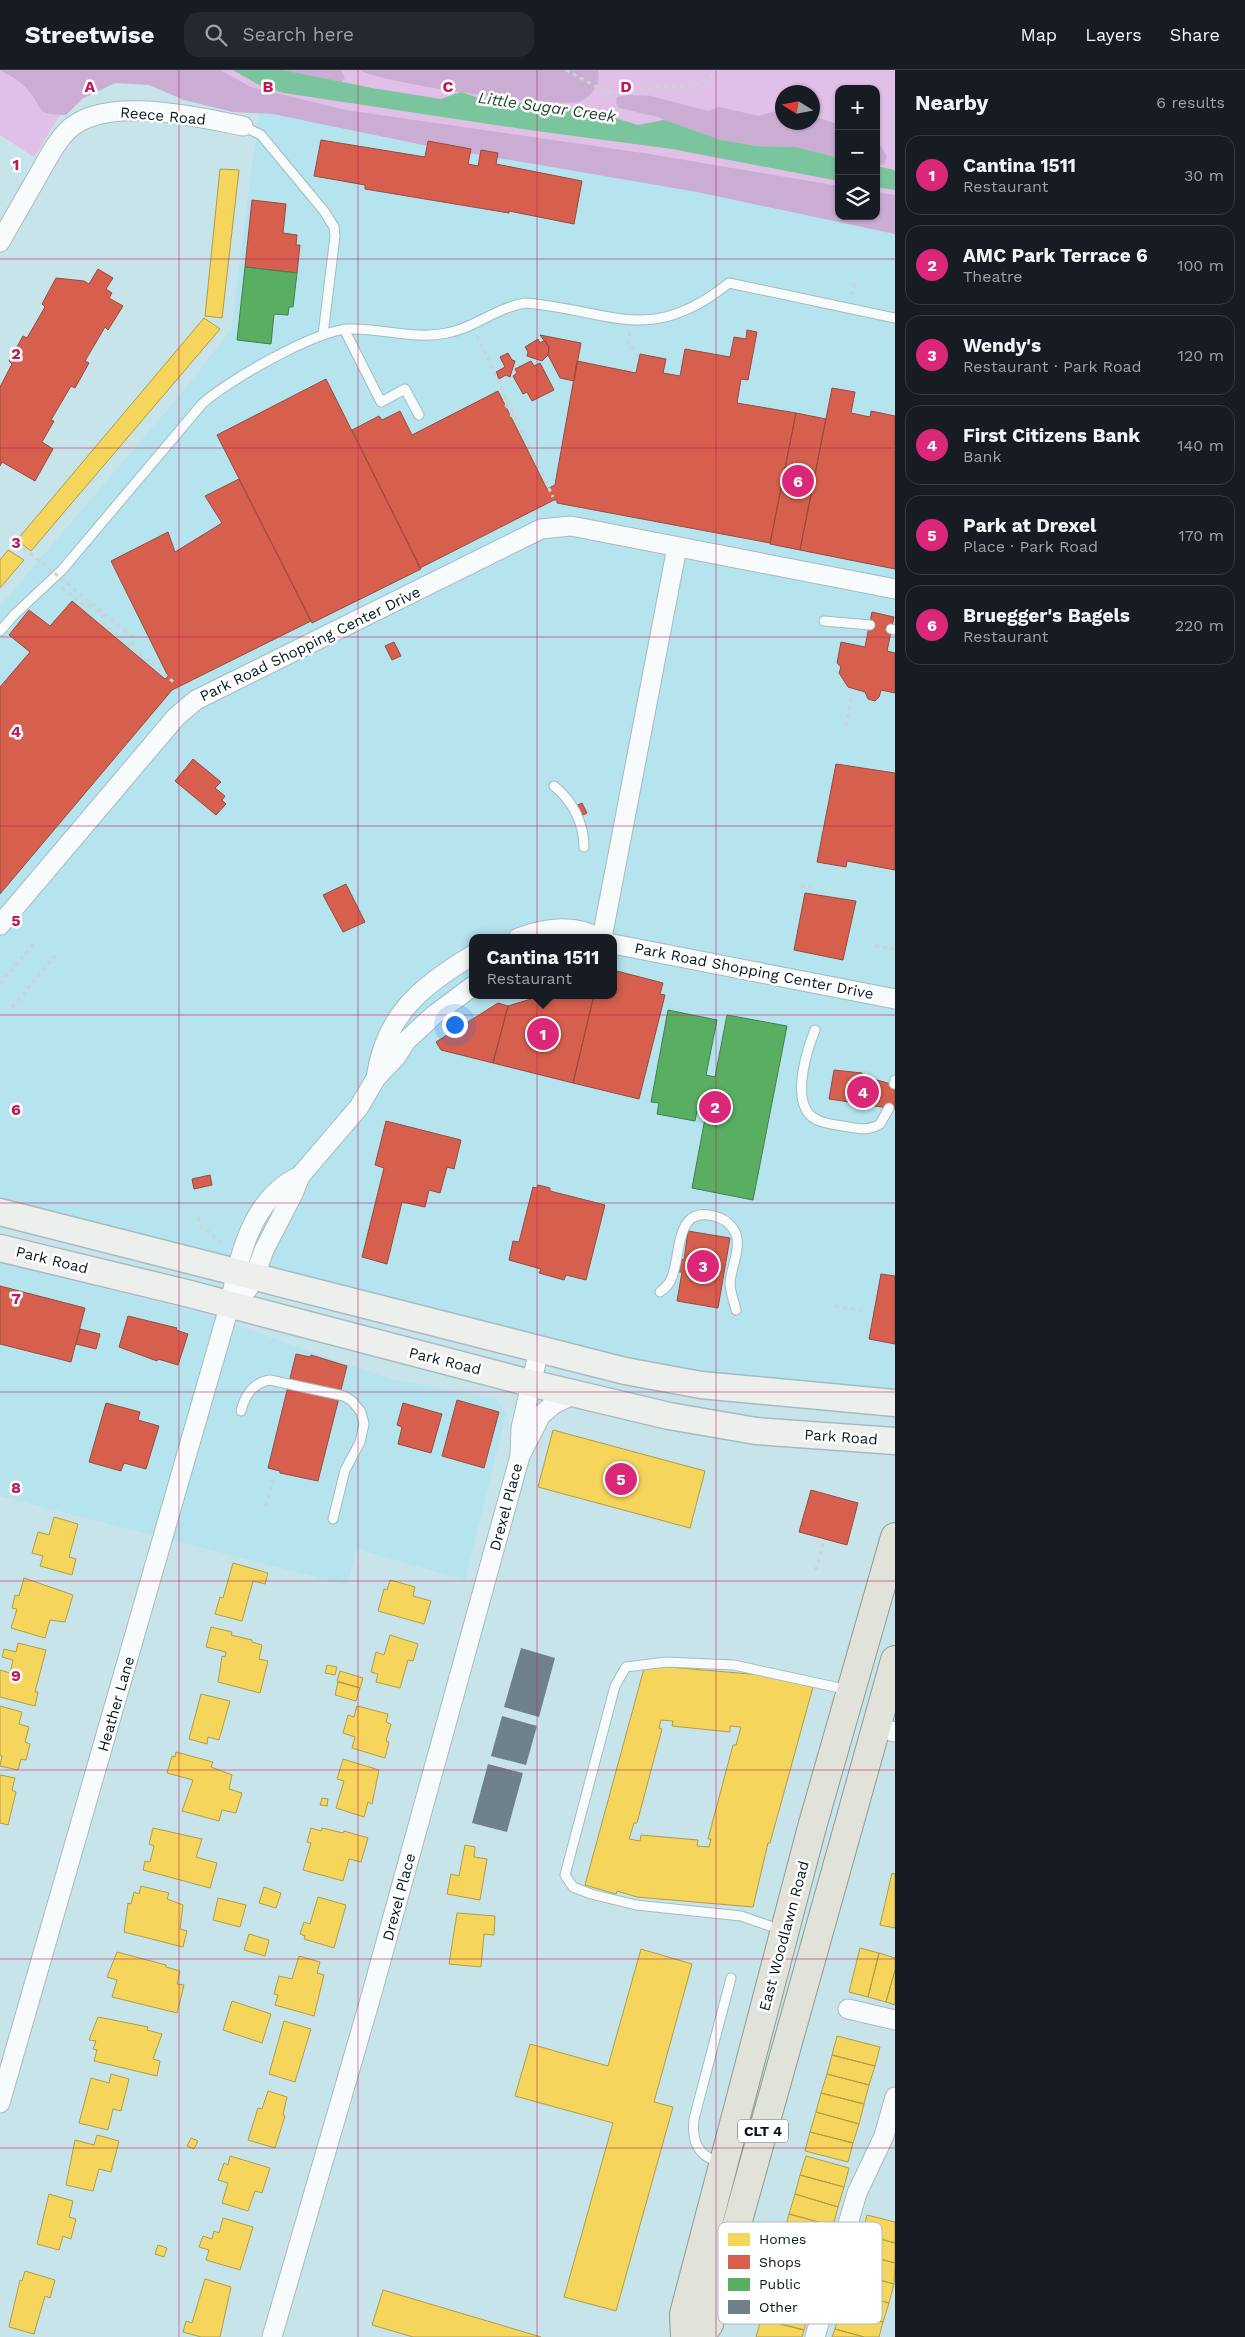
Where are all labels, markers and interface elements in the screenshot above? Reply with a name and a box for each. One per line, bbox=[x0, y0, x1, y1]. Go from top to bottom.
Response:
search box bbox=[184, 12, 534, 57]
text: Streetwise bbox=[25, 21, 154, 49]
icon: search bbox=[202, 21, 230, 49]
text: Search here bbox=[242, 23, 354, 46]
text: Map bbox=[1020, 24, 1057, 45]
text: Layers bbox=[1085, 24, 1142, 45]
text: Share bbox=[1170, 24, 1220, 45]
text: A bbox=[85, 77, 96, 96]
text: B bbox=[263, 77, 274, 96]
text: C bbox=[443, 77, 454, 96]
text: D bbox=[620, 77, 632, 96]
north arrow bbox=[775, 85, 820, 130]
map controls bbox=[835, 85, 880, 220]
button: + bbox=[835, 85, 880, 130]
water label: Little Sugar Creek bbox=[477, 88, 618, 126]
text: Nearby bbox=[915, 90, 988, 115]
text: 6 results bbox=[1156, 93, 1225, 112]
street label: Reece Road bbox=[119, 103, 207, 129]
button: − bbox=[835, 130, 880, 175]
text: Cantina 1511 bbox=[963, 154, 1076, 177]
text: 1 bbox=[13, 155, 19, 174]
text: 1 bbox=[929, 166, 935, 185]
text: 30 m bbox=[1184, 166, 1224, 185]
button: layers bbox=[835, 175, 880, 220]
text: Restaurant bbox=[963, 177, 1049, 196]
text: AMC Park Terrace 6 bbox=[963, 244, 1148, 267]
text: 2 bbox=[927, 256, 937, 275]
text: 100 m bbox=[1177, 256, 1224, 275]
text: Theatre bbox=[963, 267, 1022, 286]
text: Wendy's bbox=[963, 334, 1041, 357]
text: 2 bbox=[11, 344, 21, 363]
text: 3 bbox=[927, 346, 937, 365]
text: 120 m bbox=[1178, 346, 1224, 365]
text: Restaurant · Park Road bbox=[963, 357, 1142, 376]
text: First Citizens Bank bbox=[963, 424, 1140, 447]
text: 4 bbox=[927, 436, 937, 455]
text: 140 m bbox=[1177, 436, 1224, 455]
text: Bank bbox=[963, 447, 1001, 466]
pin: 6 bbox=[782, 462, 814, 500]
text: Park at Drexel bbox=[963, 514, 1096, 537]
text: 5 bbox=[927, 526, 937, 545]
text: 170 m bbox=[1178, 526, 1224, 545]
text: 3 bbox=[11, 533, 21, 552]
text: Place · Park Road bbox=[963, 537, 1098, 556]
street label: Park Road Shopping Center Drive bbox=[197, 583, 423, 705]
text: Bruegger's Bagels bbox=[963, 604, 1130, 627]
text: 6 bbox=[927, 616, 937, 635]
text: 220 m bbox=[1175, 616, 1224, 635]
text: Restaurant bbox=[963, 627, 1049, 646]
text: 4 bbox=[11, 722, 21, 741]
text: 5 bbox=[11, 911, 21, 930]
popup bbox=[469, 934, 617, 999]
street label: Park Road Shopping Center Drive bbox=[633, 939, 875, 1003]
text: Cantina 1511 bbox=[486, 946, 600, 969]
text: Restaurant bbox=[486, 969, 572, 988]
your location bbox=[442, 1012, 468, 1038]
pin: 1 bbox=[527, 1015, 559, 1053]
pin: 4 bbox=[847, 1073, 879, 1111]
pin: 2 bbox=[699, 1088, 731, 1126]
text: 6 bbox=[11, 1100, 21, 1119]
street label: Park Road bbox=[14, 1242, 90, 1278]
pin: 3 bbox=[687, 1247, 719, 1285]
text: 7 bbox=[11, 1289, 21, 1308]
street label: Park Road bbox=[407, 1343, 483, 1379]
street label: Park Road bbox=[804, 1425, 878, 1449]
pin: 5 bbox=[605, 1460, 637, 1498]
street label: Drexel Place bbox=[486, 1461, 526, 1553]
text: 8 bbox=[11, 1478, 21, 1497]
street label: Heather Lane bbox=[94, 1654, 138, 1754]
text: 9 bbox=[11, 1666, 21, 1685]
street label: Drexel Place bbox=[379, 1851, 419, 1943]
street label: East Woodlawn Road bbox=[755, 1859, 813, 2013]
road number: CLT 4 bbox=[738, 2120, 788, 2142]
legend bbox=[718, 2222, 882, 2324]
text: Homes bbox=[759, 2231, 806, 2247]
text: Shops bbox=[759, 2254, 801, 2270]
text: Public bbox=[759, 2276, 801, 2292]
text: Other bbox=[759, 2299, 798, 2315]

